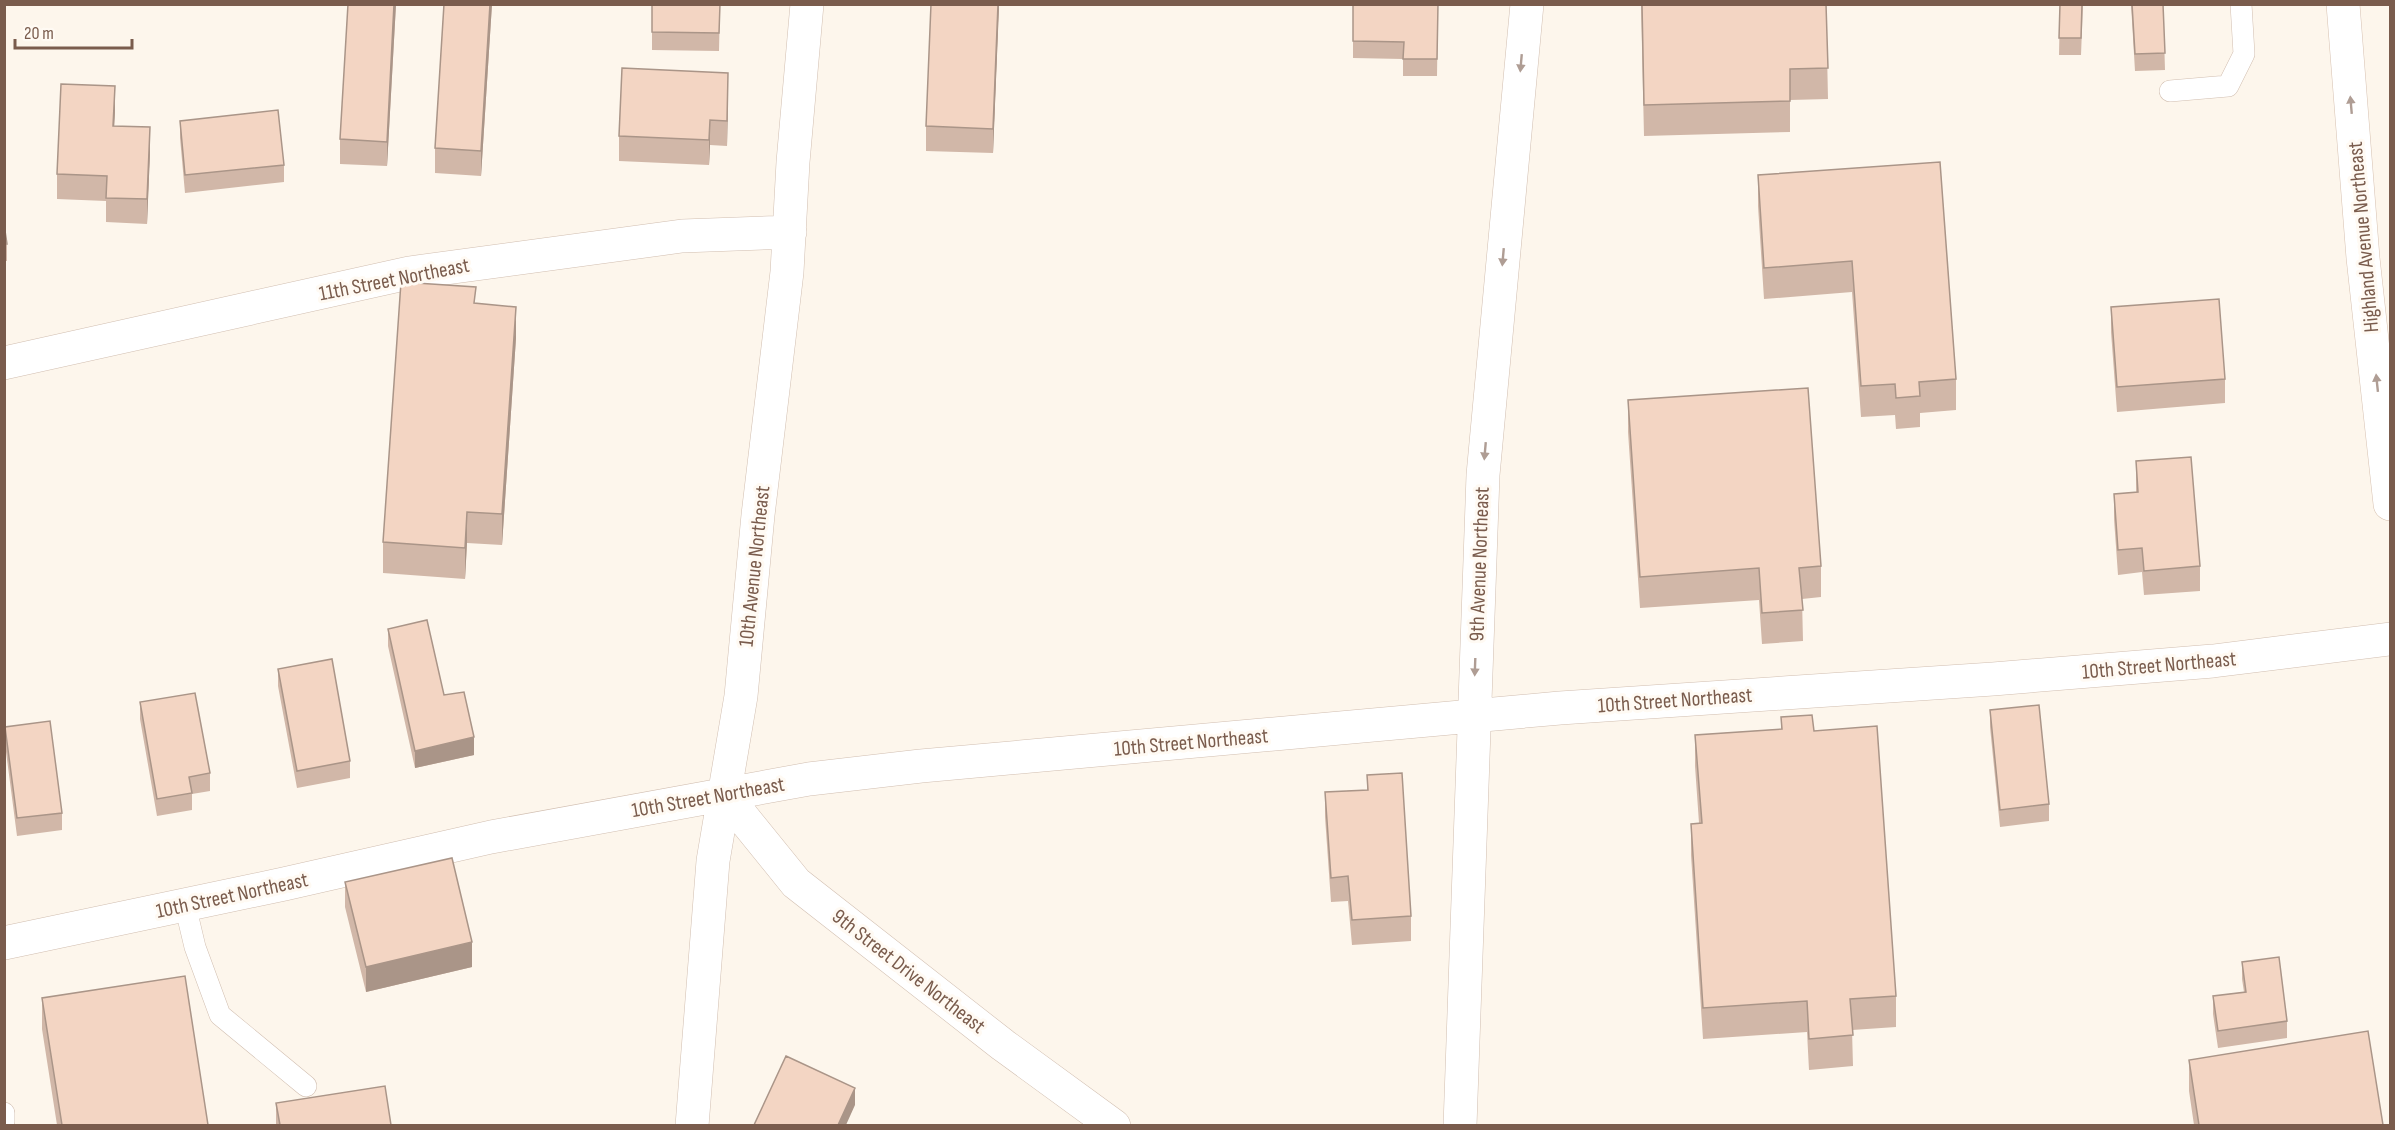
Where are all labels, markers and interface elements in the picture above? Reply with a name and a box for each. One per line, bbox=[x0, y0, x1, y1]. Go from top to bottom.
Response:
scale bar bbox=[15, 12, 132, 50]
text: 20 m bbox=[24, 23, 54, 44]
one-way arrow bbox=[1516, 53, 1526, 72]
one-way arrow bbox=[2346, 96, 2356, 115]
street label: Highland Avenue Northeast bbox=[2343, 141, 2384, 333]
one-way arrow bbox=[1498, 247, 1508, 266]
street label: 11th Street Northeast bbox=[317, 253, 471, 306]
one-way arrow bbox=[2372, 374, 2382, 393]
one-way arrow bbox=[1480, 442, 1490, 461]
street label: 10th Avenue Northeast bbox=[734, 484, 775, 648]
street label: 9th Avenue Northeast bbox=[1464, 486, 1495, 642]
street label: 10th Street Northeast bbox=[2081, 646, 2237, 685]
one-way arrow bbox=[1471, 657, 1480, 676]
street label: 10th Street Northeast bbox=[1597, 683, 1753, 718]
street label: 10th Street Northeast bbox=[1113, 723, 1269, 762]
street label: 10th Street Northeast bbox=[630, 772, 786, 823]
street label: 10th Street Northeast bbox=[154, 867, 310, 924]
street label: 9th Street Drive Northeast bbox=[827, 904, 990, 1039]

